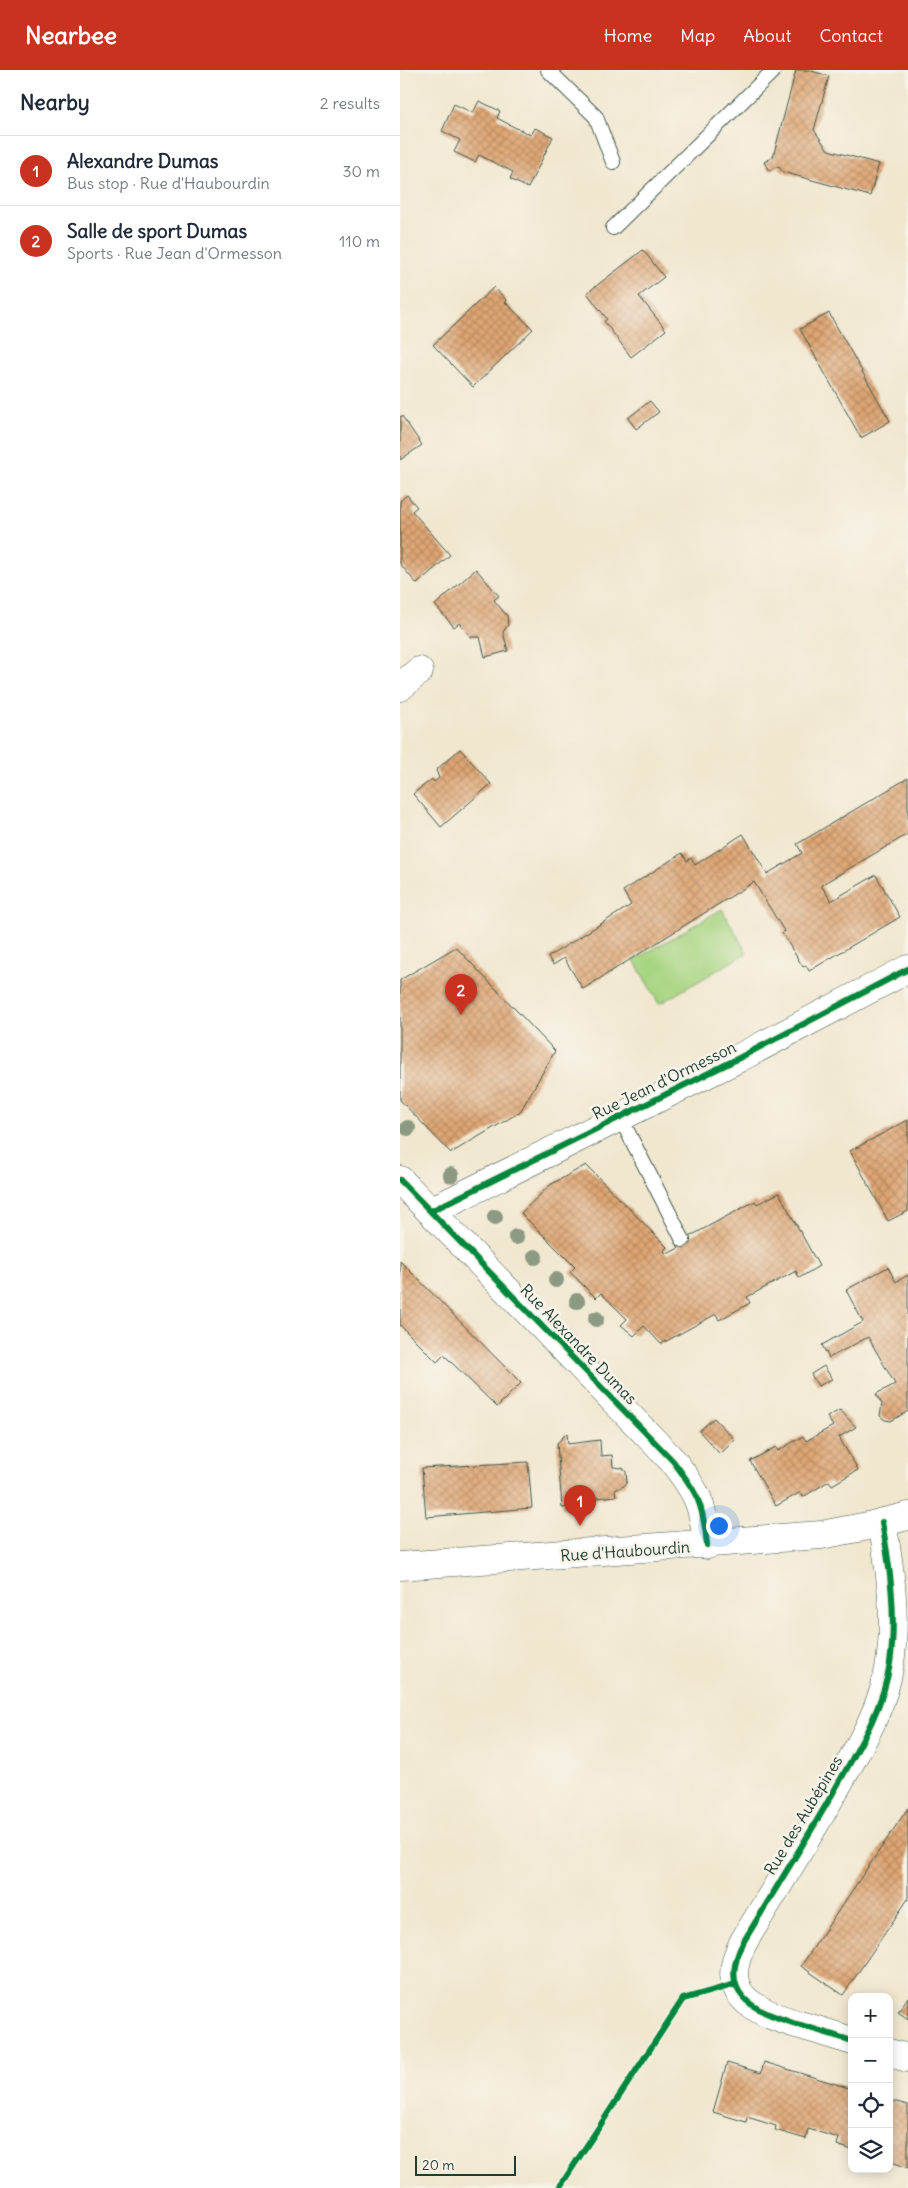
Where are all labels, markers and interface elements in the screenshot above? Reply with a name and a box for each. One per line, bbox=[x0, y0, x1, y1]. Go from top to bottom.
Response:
text: Nearbee bbox=[25, 20, 117, 50]
text: Home bbox=[604, 24, 652, 47]
text: Map bbox=[680, 24, 715, 47]
text: About bbox=[743, 24, 791, 47]
text: Contact bbox=[819, 24, 883, 47]
text: Nearby bbox=[20, 89, 90, 116]
text: 2 results bbox=[320, 93, 380, 113]
text: Alexandre Dumas bbox=[67, 149, 218, 173]
text: 1 bbox=[33, 161, 39, 181]
text: 30 m bbox=[343, 161, 380, 181]
text: Bus stop · Rue d'Haubourdin bbox=[67, 173, 270, 193]
text: Salle de sport Dumas bbox=[67, 219, 247, 243]
text: 2 bbox=[32, 231, 40, 251]
text: 110 m bbox=[339, 231, 380, 251]
text: Sports · Rue Jean d'Ormesson bbox=[67, 243, 282, 263]
pin: 2 bbox=[445, 974, 477, 1015]
street label: Rue Jean d'Ormesson bbox=[589, 1036, 739, 1124]
street label: Rue Alexandre Dumas bbox=[516, 1280, 642, 1408]
pin: 1 bbox=[564, 1485, 596, 1526]
your location bbox=[706, 1513, 732, 1539]
street label: Rue d'Haubourdin bbox=[560, 1536, 690, 1566]
street label: Rue des Aubépines bbox=[759, 1752, 847, 1878]
map controls bbox=[848, 1993, 893, 2173]
button: + bbox=[848, 1993, 893, 2038]
button: − bbox=[848, 2038, 893, 2083]
button: locate bbox=[848, 2083, 893, 2128]
button: layers bbox=[848, 2128, 893, 2173]
scale bar bbox=[415, 2153, 516, 2176]
text: 20 m bbox=[422, 2156, 455, 2174]

